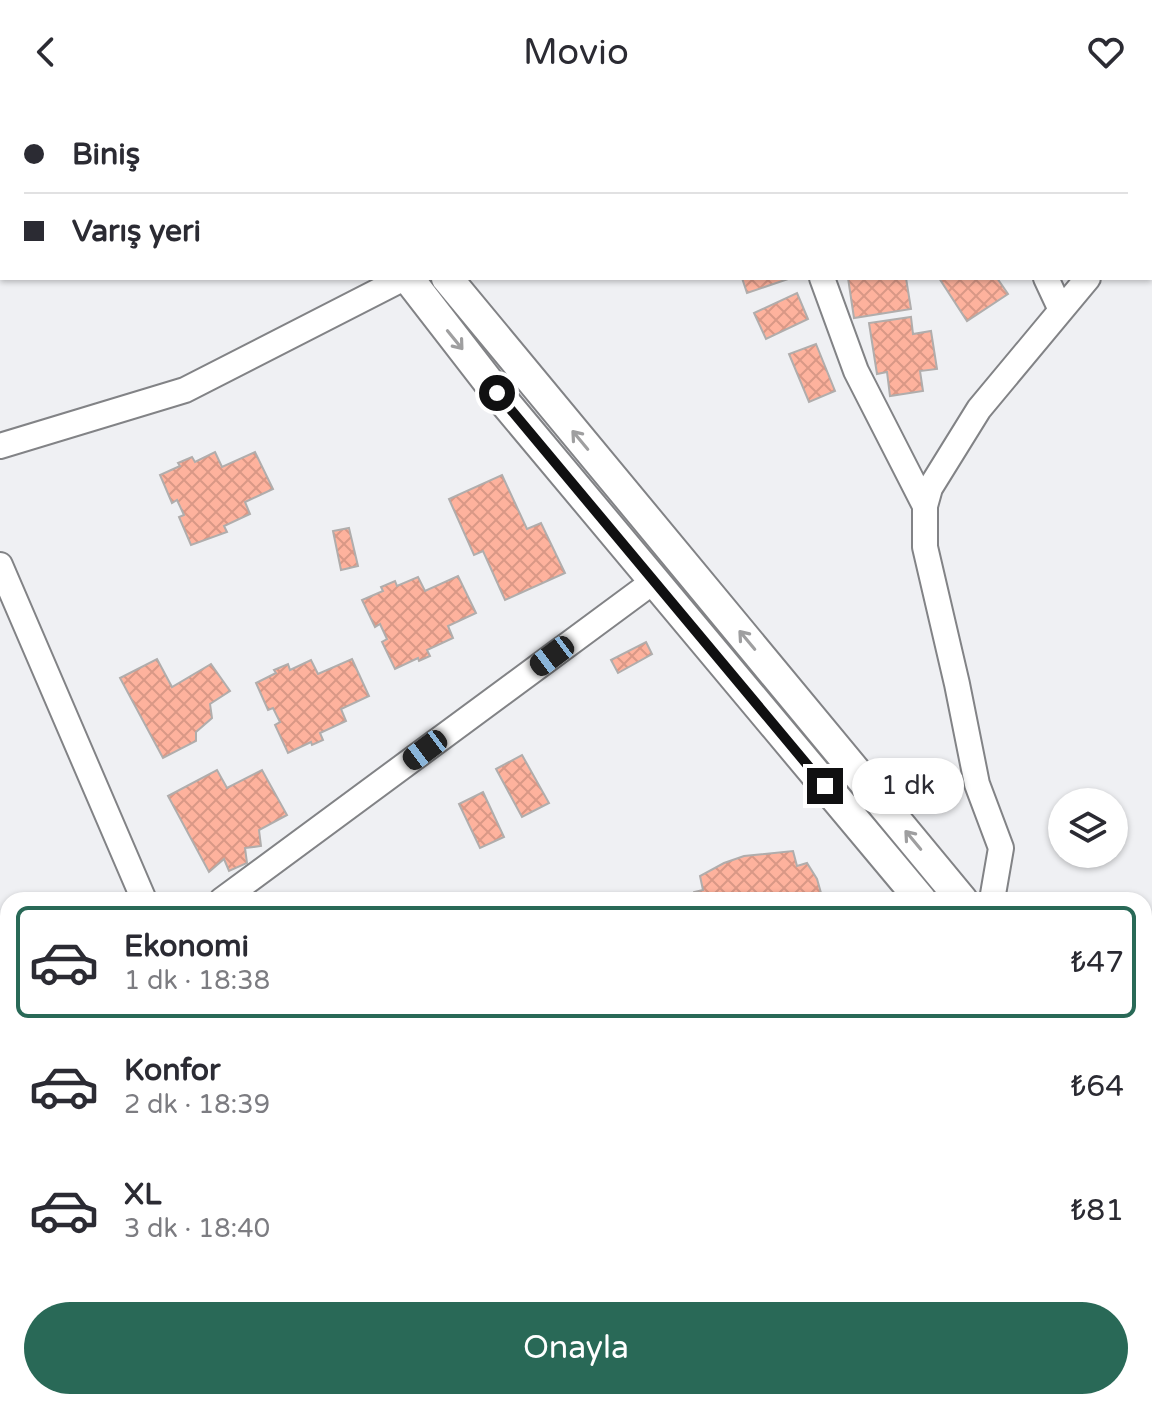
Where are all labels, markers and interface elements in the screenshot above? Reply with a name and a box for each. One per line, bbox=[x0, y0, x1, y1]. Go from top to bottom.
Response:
icon: back bbox=[24, 30, 68, 74]
icon: heart bbox=[1084, 30, 1128, 74]
text: Movio bbox=[523, 31, 629, 74]
text: Biniş bbox=[72, 136, 140, 173]
text: Varış yeri bbox=[72, 213, 201, 250]
one-way arrow bbox=[446, 329, 464, 350]
route start bbox=[479, 375, 515, 411]
one-way arrow bbox=[571, 430, 589, 451]
one-way arrow bbox=[738, 630, 756, 650]
car bbox=[526, 632, 578, 680]
car bbox=[399, 726, 451, 774]
callout: 1 dk bbox=[853, 758, 965, 814]
route end bbox=[807, 768, 843, 804]
text: 1 dk bbox=[881, 770, 935, 801]
map controls bbox=[1048, 788, 1128, 868]
button: layers bbox=[1048, 788, 1128, 868]
one-way arrow bbox=[904, 830, 921, 851]
icon: car bbox=[28, 926, 100, 998]
text: Ekonomi bbox=[124, 928, 249, 965]
text: ₺47 bbox=[1070, 944, 1124, 981]
text: 1 dk · 18:38 bbox=[124, 965, 270, 996]
icon: car bbox=[28, 1050, 100, 1122]
text: Konfor bbox=[124, 1052, 221, 1089]
text: ₺64 bbox=[1070, 1068, 1124, 1105]
text: 2 dk · 18:39 bbox=[124, 1089, 270, 1120]
icon: car bbox=[28, 1174, 100, 1246]
text: XL bbox=[124, 1176, 161, 1213]
text: ₺81 bbox=[1070, 1192, 1124, 1229]
text: 3 dk · 18:40 bbox=[124, 1213, 270, 1244]
button: Onayla bbox=[24, 1302, 1128, 1394]

